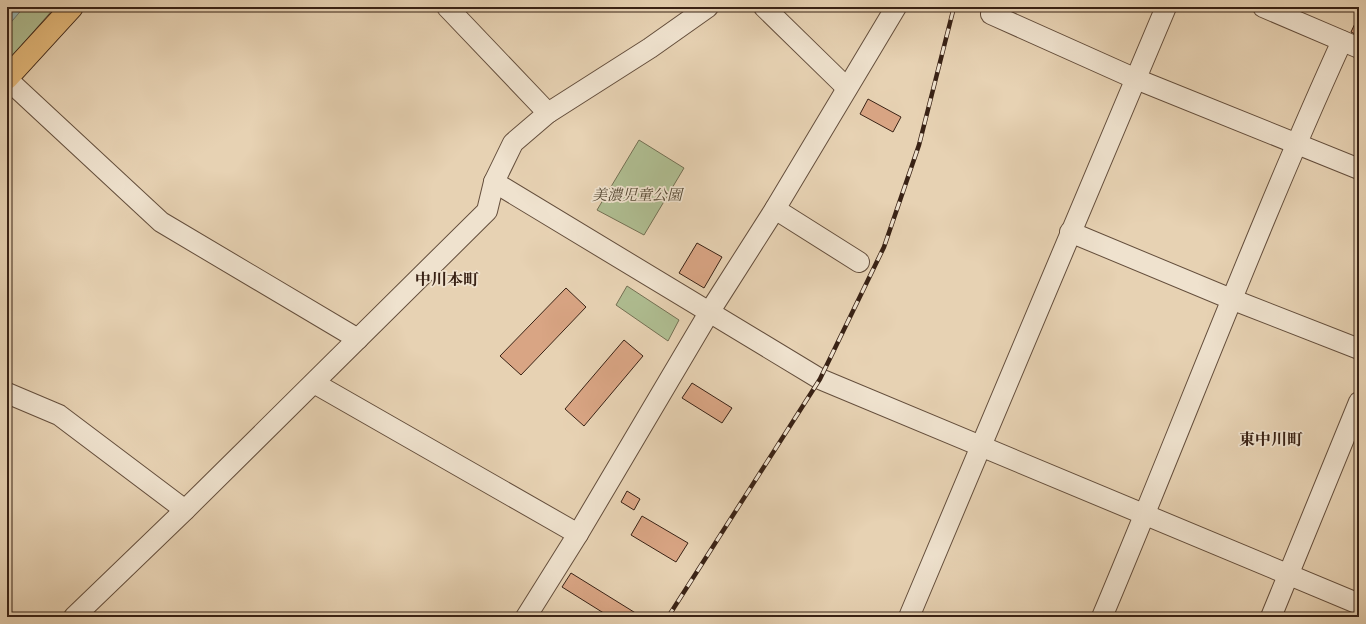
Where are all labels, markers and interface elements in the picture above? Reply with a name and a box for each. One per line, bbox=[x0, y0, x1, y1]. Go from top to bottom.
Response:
park label: 美濃児童公園 bbox=[592, 186, 685, 205]
district label: 中川本町 bbox=[415, 270, 479, 290]
district label: 東中川町 bbox=[1239, 430, 1303, 450]

